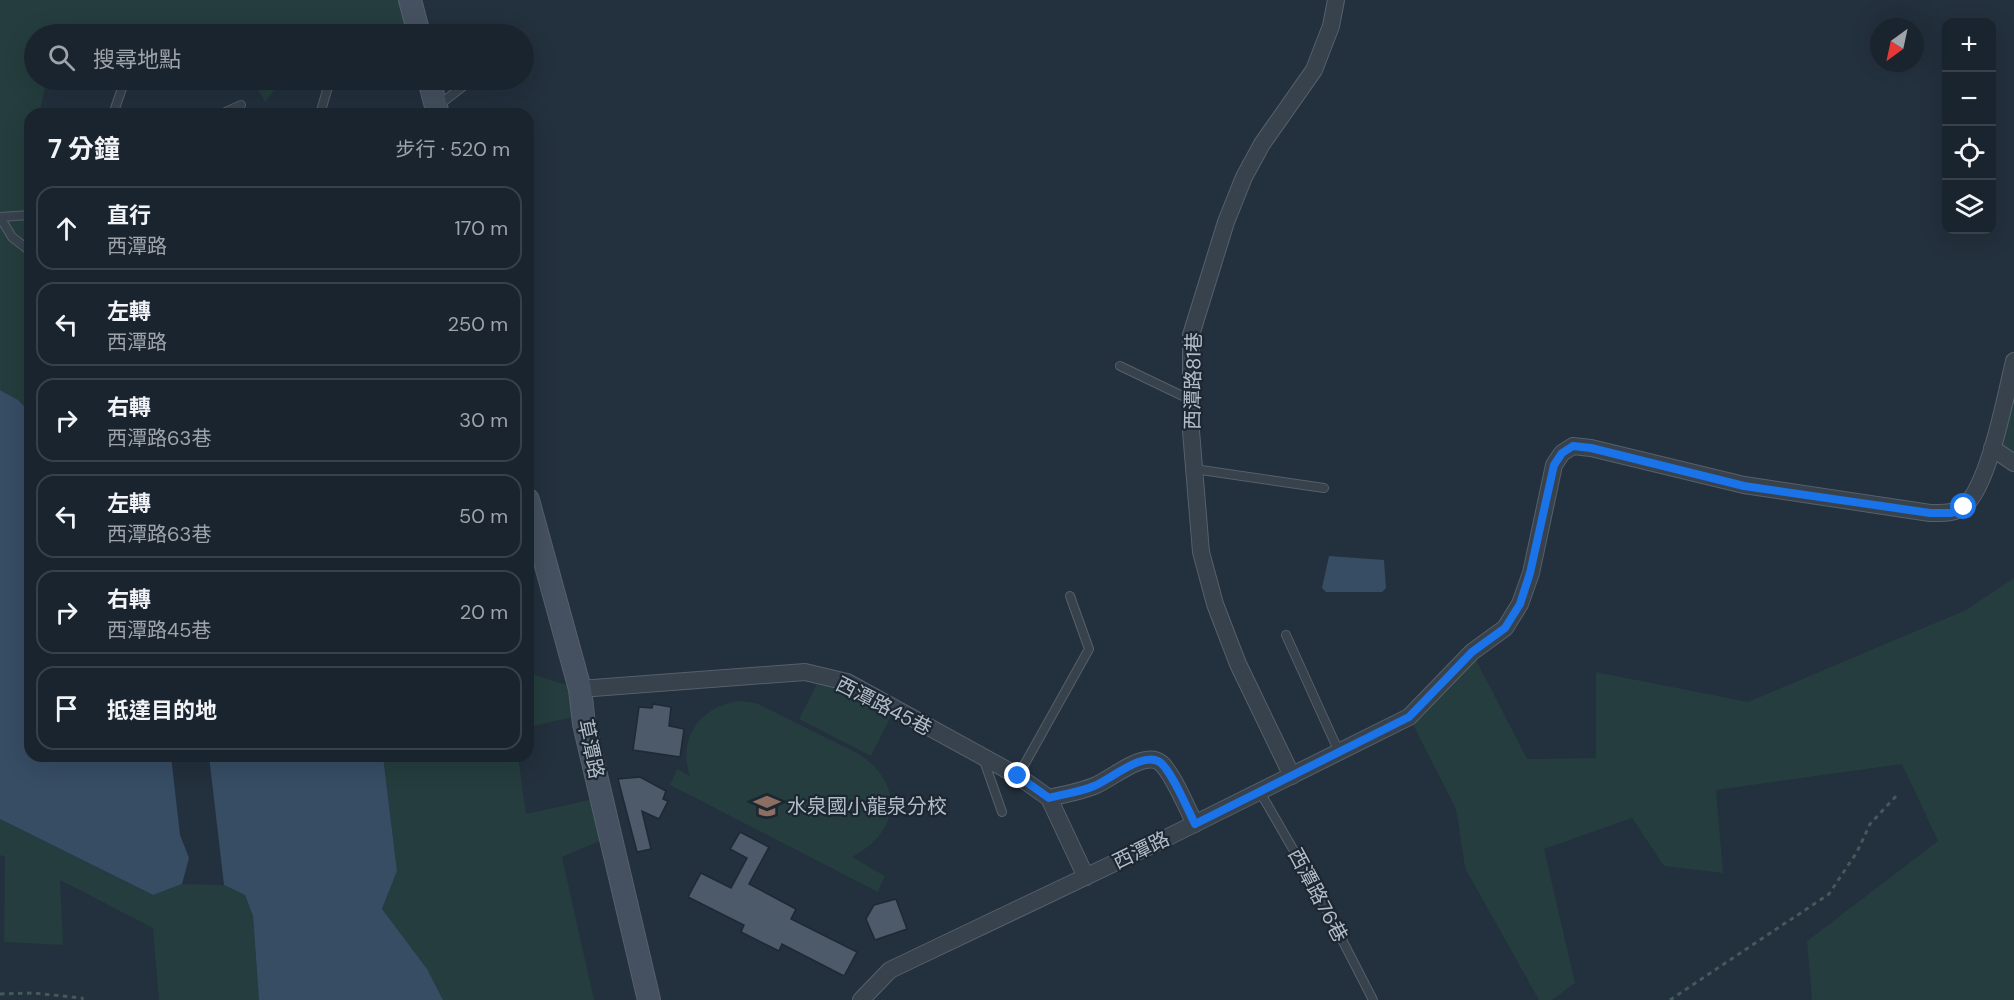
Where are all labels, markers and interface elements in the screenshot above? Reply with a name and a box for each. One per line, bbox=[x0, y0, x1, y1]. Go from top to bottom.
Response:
north arrow bbox=[1870, 18, 1924, 72]
map controls bbox=[1942, 18, 1996, 234]
button: + bbox=[1942, 18, 1996, 72]
search box bbox=[24, 24, 534, 90]
icon: search bbox=[45, 41, 78, 74]
text: 搜尋地點 bbox=[93, 45, 181, 74]
button: − bbox=[1942, 72, 1996, 126]
button: locate bbox=[1942, 126, 1996, 180]
text: 7 分鐘 bbox=[48, 132, 120, 166]
text: 步行 · 520 m bbox=[395, 136, 510, 162]
button: layers bbox=[1942, 180, 1996, 234]
text: 直行 bbox=[107, 201, 151, 230]
icon: ahead bbox=[50, 212, 83, 245]
text: 170 m bbox=[455, 215, 508, 241]
text: 西潭路 bbox=[107, 233, 167, 259]
text: 左轉 bbox=[107, 297, 151, 326]
icon: left bbox=[50, 308, 83, 341]
text: 250 m bbox=[447, 311, 508, 337]
text: 西潭路 bbox=[107, 329, 167, 355]
street label: 西潭路81巷 bbox=[1179, 332, 1207, 430]
text: 右轉 bbox=[107, 393, 151, 422]
icon: right bbox=[50, 404, 83, 437]
text: 30 m bbox=[459, 407, 508, 433]
text: 西潭路63巷 bbox=[107, 425, 211, 451]
text: 左轉 bbox=[107, 489, 151, 518]
route start bbox=[1950, 493, 1976, 519]
icon: left bbox=[50, 500, 83, 533]
text: 50 m bbox=[459, 503, 508, 529]
text: 西潭路63巷 bbox=[107, 521, 211, 547]
text: 右轉 bbox=[107, 585, 151, 614]
icon: right bbox=[50, 596, 83, 629]
text: 20 m bbox=[460, 599, 508, 625]
text: 西潭路45巷 bbox=[107, 617, 211, 643]
street label: 西潭路45巷 bbox=[832, 671, 936, 741]
icon: arrive bbox=[50, 692, 83, 725]
text: 抵達目的地 bbox=[107, 696, 217, 725]
street label: 草潭路 bbox=[572, 717, 610, 781]
route end bbox=[1004, 762, 1030, 788]
school or university icon: 水泉國小龍泉分校 bbox=[752, 791, 782, 821]
place label: 水泉國小龍泉分校 bbox=[787, 793, 947, 819]
street label: 西潭路 bbox=[1108, 825, 1174, 875]
street label: 西潭路76巷 bbox=[1282, 844, 1354, 946]

